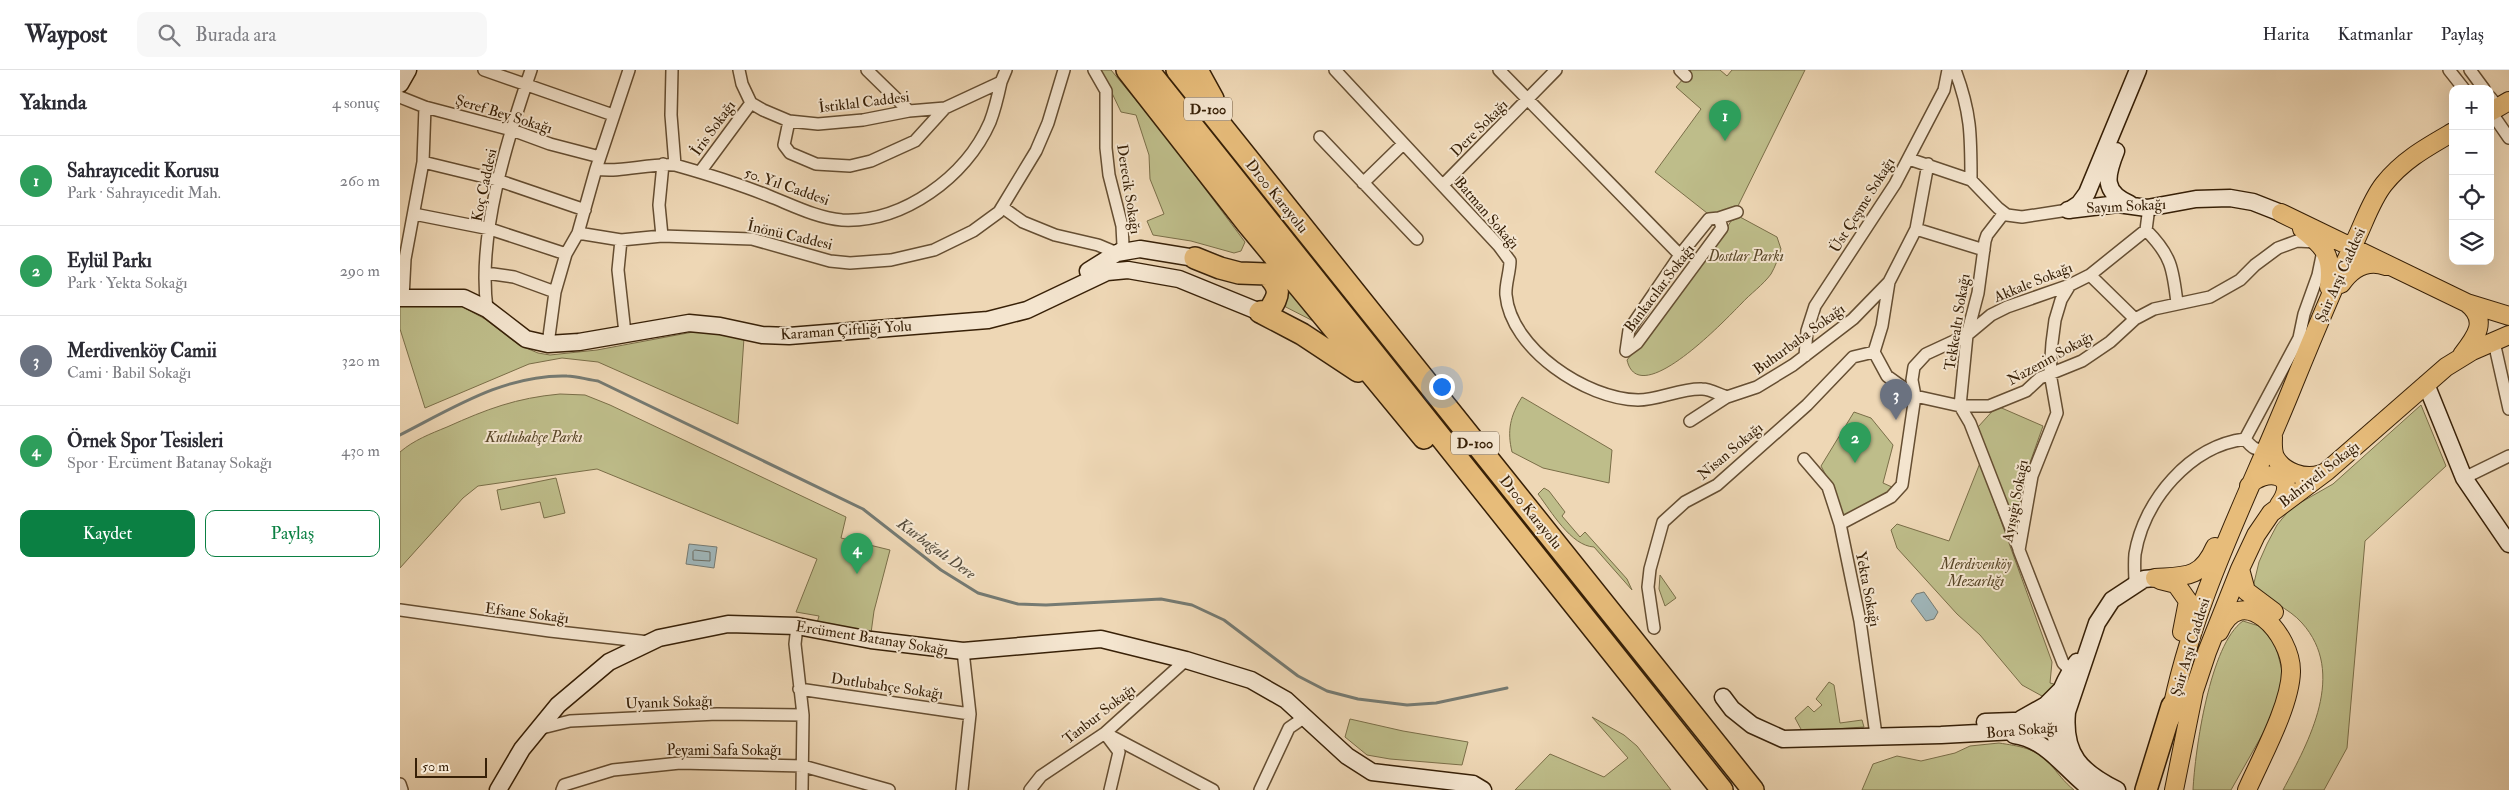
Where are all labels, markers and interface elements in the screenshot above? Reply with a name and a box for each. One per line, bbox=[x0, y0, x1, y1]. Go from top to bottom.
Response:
search box bbox=[137, 12, 487, 57]
text: Waypost bbox=[25, 19, 107, 50]
icon: search bbox=[155, 21, 183, 49]
text: Burada ara bbox=[195, 23, 276, 47]
text: Harita bbox=[2263, 23, 2309, 46]
text: Katmanlar bbox=[2337, 23, 2413, 46]
text: Paylaş bbox=[2441, 23, 2484, 46]
map controls bbox=[2449, 85, 2494, 265]
button: + bbox=[2449, 85, 2494, 130]
street label: İstiklal Caddesi bbox=[817, 86, 911, 118]
text: Yakında bbox=[20, 89, 87, 116]
street label: Şeref Bey Sokağı bbox=[453, 91, 555, 138]
text: 4 sonuç bbox=[332, 93, 380, 113]
street label: İris Sokağı bbox=[686, 96, 740, 160]
street label: Dere Sokağı bbox=[1447, 96, 1512, 161]
road number: D-100 bbox=[1184, 98, 1232, 120]
pin: 1 bbox=[1709, 100, 1741, 141]
button: − bbox=[2449, 130, 2494, 175]
street label: Derecik Sokağı bbox=[1112, 143, 1145, 235]
street label: Koç Caddesi bbox=[468, 147, 501, 223]
street label: Üst Çeşme Sokağı bbox=[1825, 154, 1899, 256]
street label: D100 Karayolu bbox=[1241, 156, 1312, 237]
text: Sahrayıcedit Korusu bbox=[67, 159, 219, 183]
street label: 50. Yıl Caddesi bbox=[742, 163, 832, 210]
text: 1 bbox=[33, 171, 39, 191]
text: 260 m bbox=[340, 171, 380, 191]
street label: Batman Sokağı bbox=[1450, 173, 1523, 253]
button: locate bbox=[2449, 175, 2494, 220]
text: Park · Sahrayıcedit Mah. bbox=[67, 183, 221, 203]
street label: Sayım Sokağı bbox=[2086, 195, 2166, 218]
street label: İnönü Caddesi bbox=[745, 215, 835, 255]
button: layers bbox=[2449, 220, 2494, 265]
street label: Şair Arşi Caddesi bbox=[2311, 225, 2370, 326]
street label: Bankacılar Sokağı bbox=[1620, 240, 1699, 336]
park label: Dostlar Parkı bbox=[1707, 247, 1784, 266]
text: Eylül Parkı bbox=[67, 249, 152, 273]
street label: Akkale Sokağı bbox=[1990, 258, 2075, 307]
text: 2 bbox=[32, 261, 40, 281]
text: 290 m bbox=[340, 261, 380, 281]
street label: Tekkealtı Sokağı bbox=[1940, 272, 1975, 372]
text: Park · Yekta Sokağı bbox=[67, 273, 188, 293]
street label: Buhurbaba Sokağı bbox=[1750, 300, 1849, 379]
street label: Karaman Çiftliği Yolu bbox=[780, 316, 913, 345]
street label: Nazenin Sokağı bbox=[2004, 327, 2097, 390]
text: Merdivenköy Camii bbox=[67, 339, 217, 363]
text: 3 bbox=[33, 351, 39, 371]
text: 320 m bbox=[342, 351, 380, 371]
text: Cami · Babil Sokağı bbox=[67, 363, 191, 383]
your location bbox=[1429, 374, 1455, 400]
pin: 3 bbox=[1880, 379, 1912, 420]
street label: Nisan Sokağı bbox=[1694, 418, 1767, 484]
pin: 2 bbox=[1839, 422, 1871, 463]
park label: Kutlubahçe Parkı bbox=[484, 428, 583, 447]
text: Örnek Spor Tesisleri bbox=[67, 429, 223, 453]
road number: D-100 bbox=[1451, 432, 1499, 454]
street label: Bahriyeli Sokağı bbox=[2275, 437, 2363, 512]
text: 4 bbox=[32, 441, 40, 461]
text: 430 m bbox=[341, 441, 380, 461]
text: Spor · Ercüment Batanay Sokağı bbox=[67, 453, 272, 473]
street label: Ayışığı Sokağı bbox=[1998, 458, 2033, 545]
street label: D100 Karayolu bbox=[1495, 472, 1566, 553]
button: Kaydet bbox=[20, 510, 195, 557]
button: Paylaş bbox=[205, 510, 380, 557]
water label: Kurbağalı Dere bbox=[892, 513, 980, 584]
pin: 4 bbox=[841, 533, 873, 574]
street label: Yekta Sokağı bbox=[1851, 550, 1884, 628]
park label: Merdivenköy Mezarlığı bbox=[1939, 555, 2012, 591]
street label: Şair Arşi Caddesi bbox=[2166, 596, 2214, 699]
street label: Efsane Sokağı bbox=[484, 599, 570, 628]
street label: Ercüment Batanay Sokağı bbox=[794, 617, 950, 660]
street label: Dutlubahçe Sokağı bbox=[830, 669, 944, 704]
street label: Tanbur Sokağı bbox=[1059, 680, 1140, 749]
street label: Uyanık Sokağı bbox=[625, 691, 713, 714]
street label: Bora Sokağı bbox=[1985, 718, 2059, 743]
street label: Peyami Safa Sokağı bbox=[667, 741, 781, 760]
scale bar bbox=[415, 755, 488, 778]
text: 50 m bbox=[422, 758, 449, 775]

